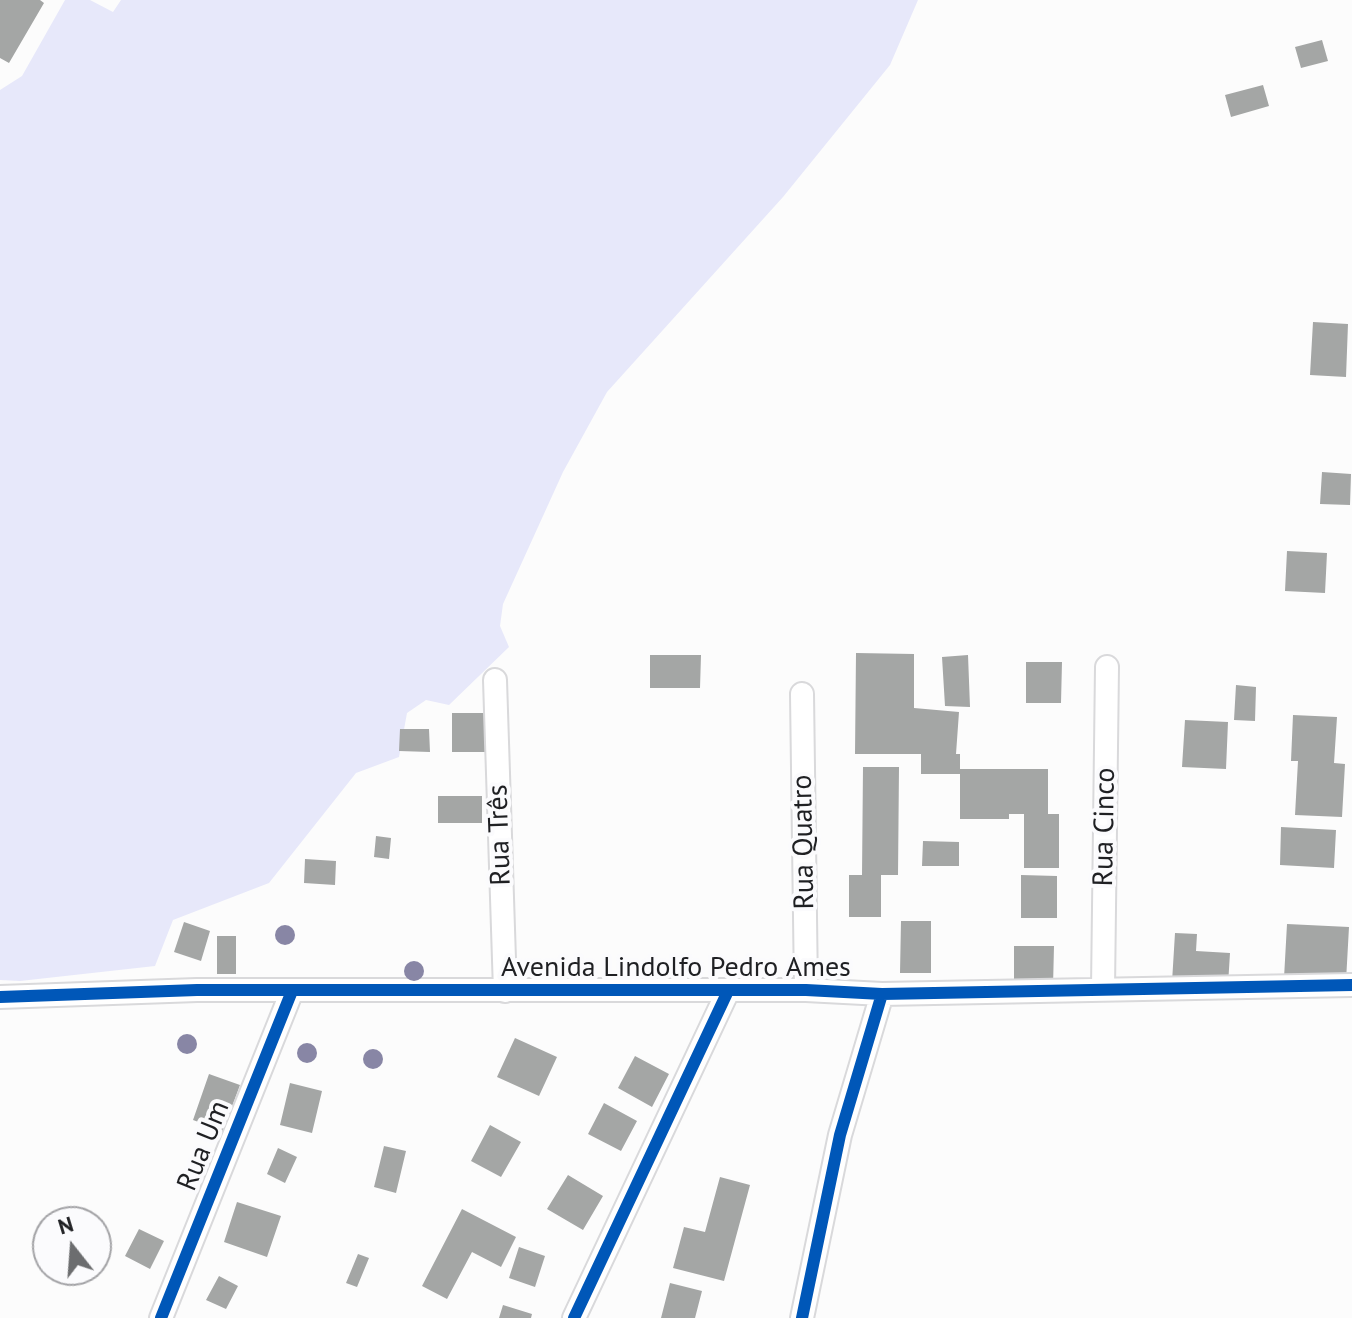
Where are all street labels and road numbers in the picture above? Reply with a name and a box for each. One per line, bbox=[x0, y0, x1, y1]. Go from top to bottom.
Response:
street label: Rua Cinco bbox=[1087, 767, 1123, 887]
street label: Rua Quatro bbox=[786, 774, 822, 910]
street label: Rua Três bbox=[481, 784, 519, 886]
street label: Avenida Lindolfo Pedro Ames bbox=[501, 951, 851, 985]
street label: Rua Um bbox=[171, 1096, 237, 1196]

